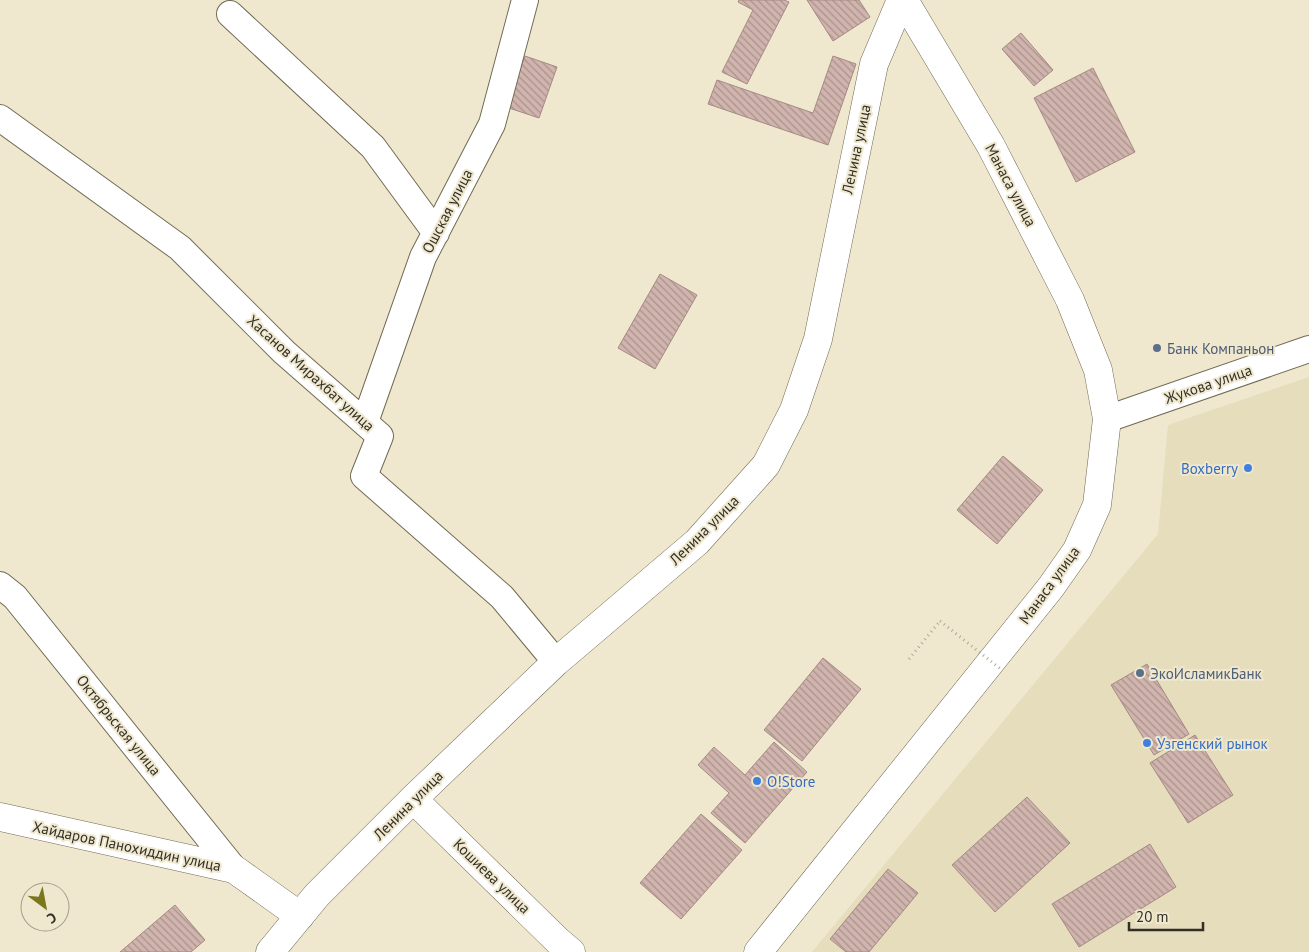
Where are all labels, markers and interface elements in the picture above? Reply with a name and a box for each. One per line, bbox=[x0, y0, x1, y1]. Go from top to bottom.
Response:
street label: Ленина улица bbox=[837, 103, 875, 196]
street label: Манаса улица bbox=[981, 140, 1041, 230]
street label: Ошская улица bbox=[418, 166, 476, 256]
street label: Хасанов Мирахбат улица bbox=[243, 311, 379, 435]
place label: Банк Компаньон bbox=[1167, 339, 1274, 358]
marker: Банк Компаньон bbox=[1151, 342, 1163, 354]
street label: Жукова улица bbox=[1161, 360, 1254, 408]
place label: Boxberry bbox=[1181, 459, 1238, 478]
marker: Boxberry bbox=[1242, 462, 1254, 474]
street label: Ленина улица bbox=[664, 491, 743, 570]
street label: Манаса улица bbox=[1015, 543, 1083, 627]
place label: ЭкоИсламикБанк bbox=[1150, 664, 1262, 683]
marker: ЭкоИсламикБанк bbox=[1134, 667, 1146, 679]
street label: Октябрьская улица bbox=[73, 671, 165, 779]
place label: Узгенский рынок bbox=[1157, 734, 1269, 753]
marker: Узгенский рынок bbox=[1141, 737, 1153, 749]
street label: Ленина улица bbox=[368, 766, 447, 845]
place label: O!Store bbox=[767, 772, 815, 791]
marker: O!Store bbox=[751, 775, 763, 787]
street label: Хайдаров Панохиддин улица bbox=[31, 817, 223, 875]
street label: Кошиева улица bbox=[449, 834, 535, 918]
north arrow bbox=[20, 882, 70, 932]
scale bar bbox=[1129, 900, 1203, 932]
text: 20 m bbox=[1136, 907, 1169, 926]
text: С bbox=[44, 908, 60, 928]

